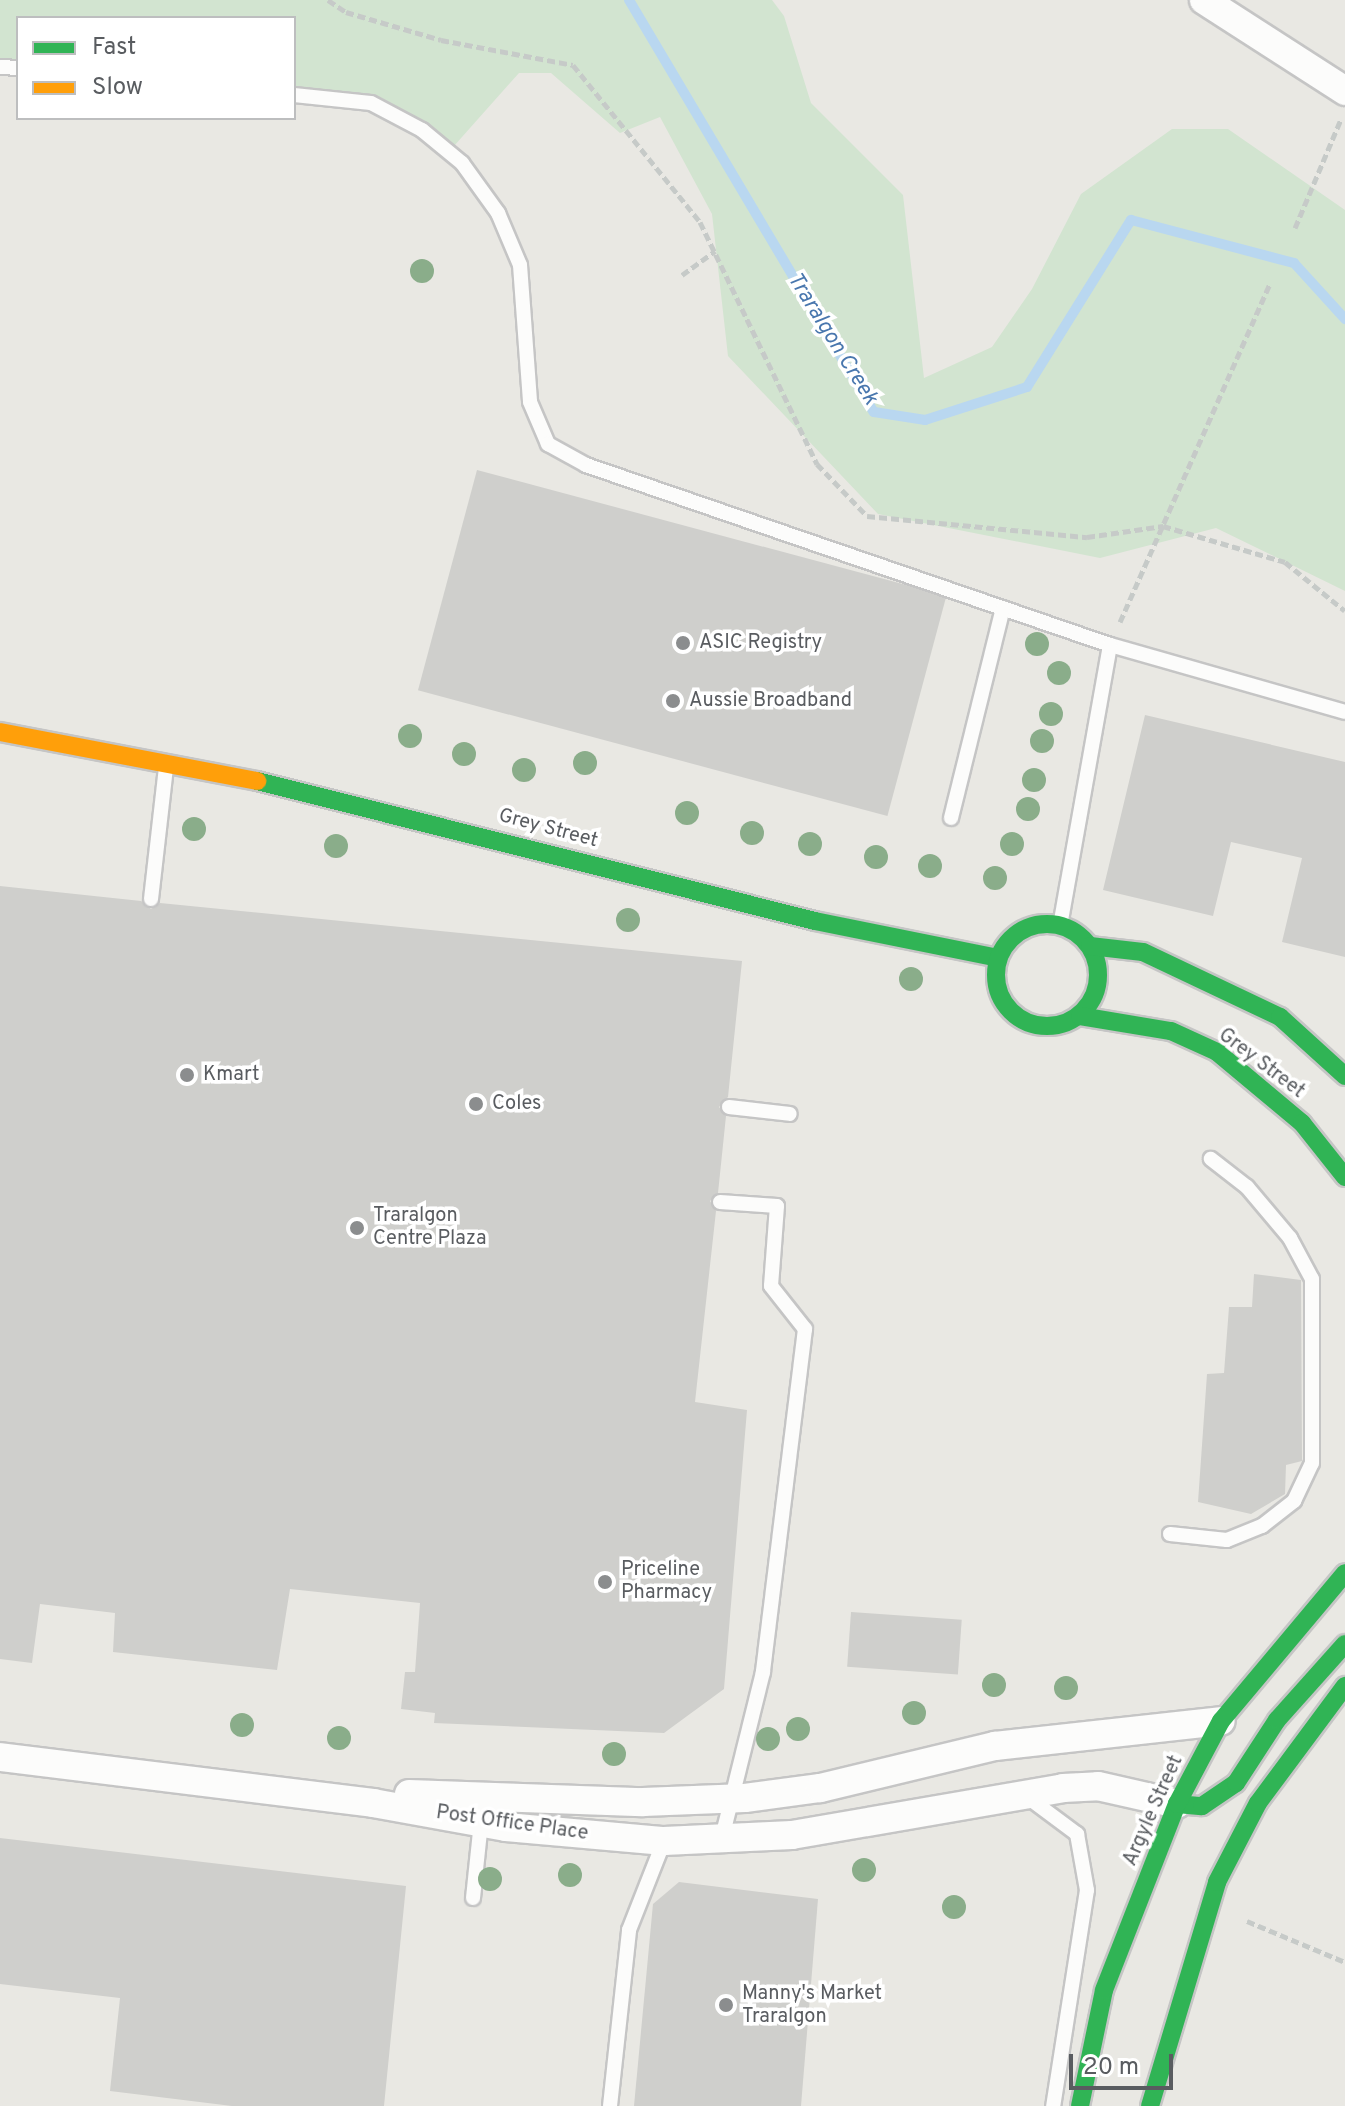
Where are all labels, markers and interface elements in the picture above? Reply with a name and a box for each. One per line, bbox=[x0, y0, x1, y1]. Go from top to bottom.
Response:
legend bbox=[16, 16, 296, 120]
text: Fast bbox=[92, 33, 136, 63]
text: Slow bbox=[92, 73, 143, 103]
water label: Traralgon Creek bbox=[781, 268, 883, 410]
place label: ASIC Registry bbox=[699, 631, 822, 655]
marker: ASIC Registry bbox=[674, 634, 692, 652]
place label: Aussie Broadband bbox=[689, 689, 852, 713]
marker: Aussie Broadband bbox=[664, 692, 682, 710]
street label: Grey Street bbox=[496, 804, 600, 854]
street label: Grey Street bbox=[1213, 1024, 1309, 1104]
place label: Kmart bbox=[203, 1063, 260, 1087]
marker: Kmart bbox=[178, 1066, 196, 1084]
place label: Coles bbox=[492, 1092, 541, 1116]
marker: Coles bbox=[467, 1095, 485, 1113]
place label: Traralgon Centre Plaza bbox=[373, 1204, 486, 1251]
marker: Traralgon Centre Plaza bbox=[348, 1219, 366, 1237]
place label: Priceline Pharmacy bbox=[621, 1558, 712, 1605]
marker: Priceline Pharmacy bbox=[596, 1573, 614, 1591]
street label: Argyle Street bbox=[1119, 1752, 1189, 1870]
street label: Post Office Place bbox=[434, 1801, 590, 1847]
place label: Manny's Market Traralgon bbox=[742, 1982, 882, 2029]
marker: Manny's Market Traralgon bbox=[717, 1996, 735, 2014]
scale bar bbox=[1073, 2038, 1177, 2088]
text: 20 m bbox=[1083, 2053, 1139, 2083]

